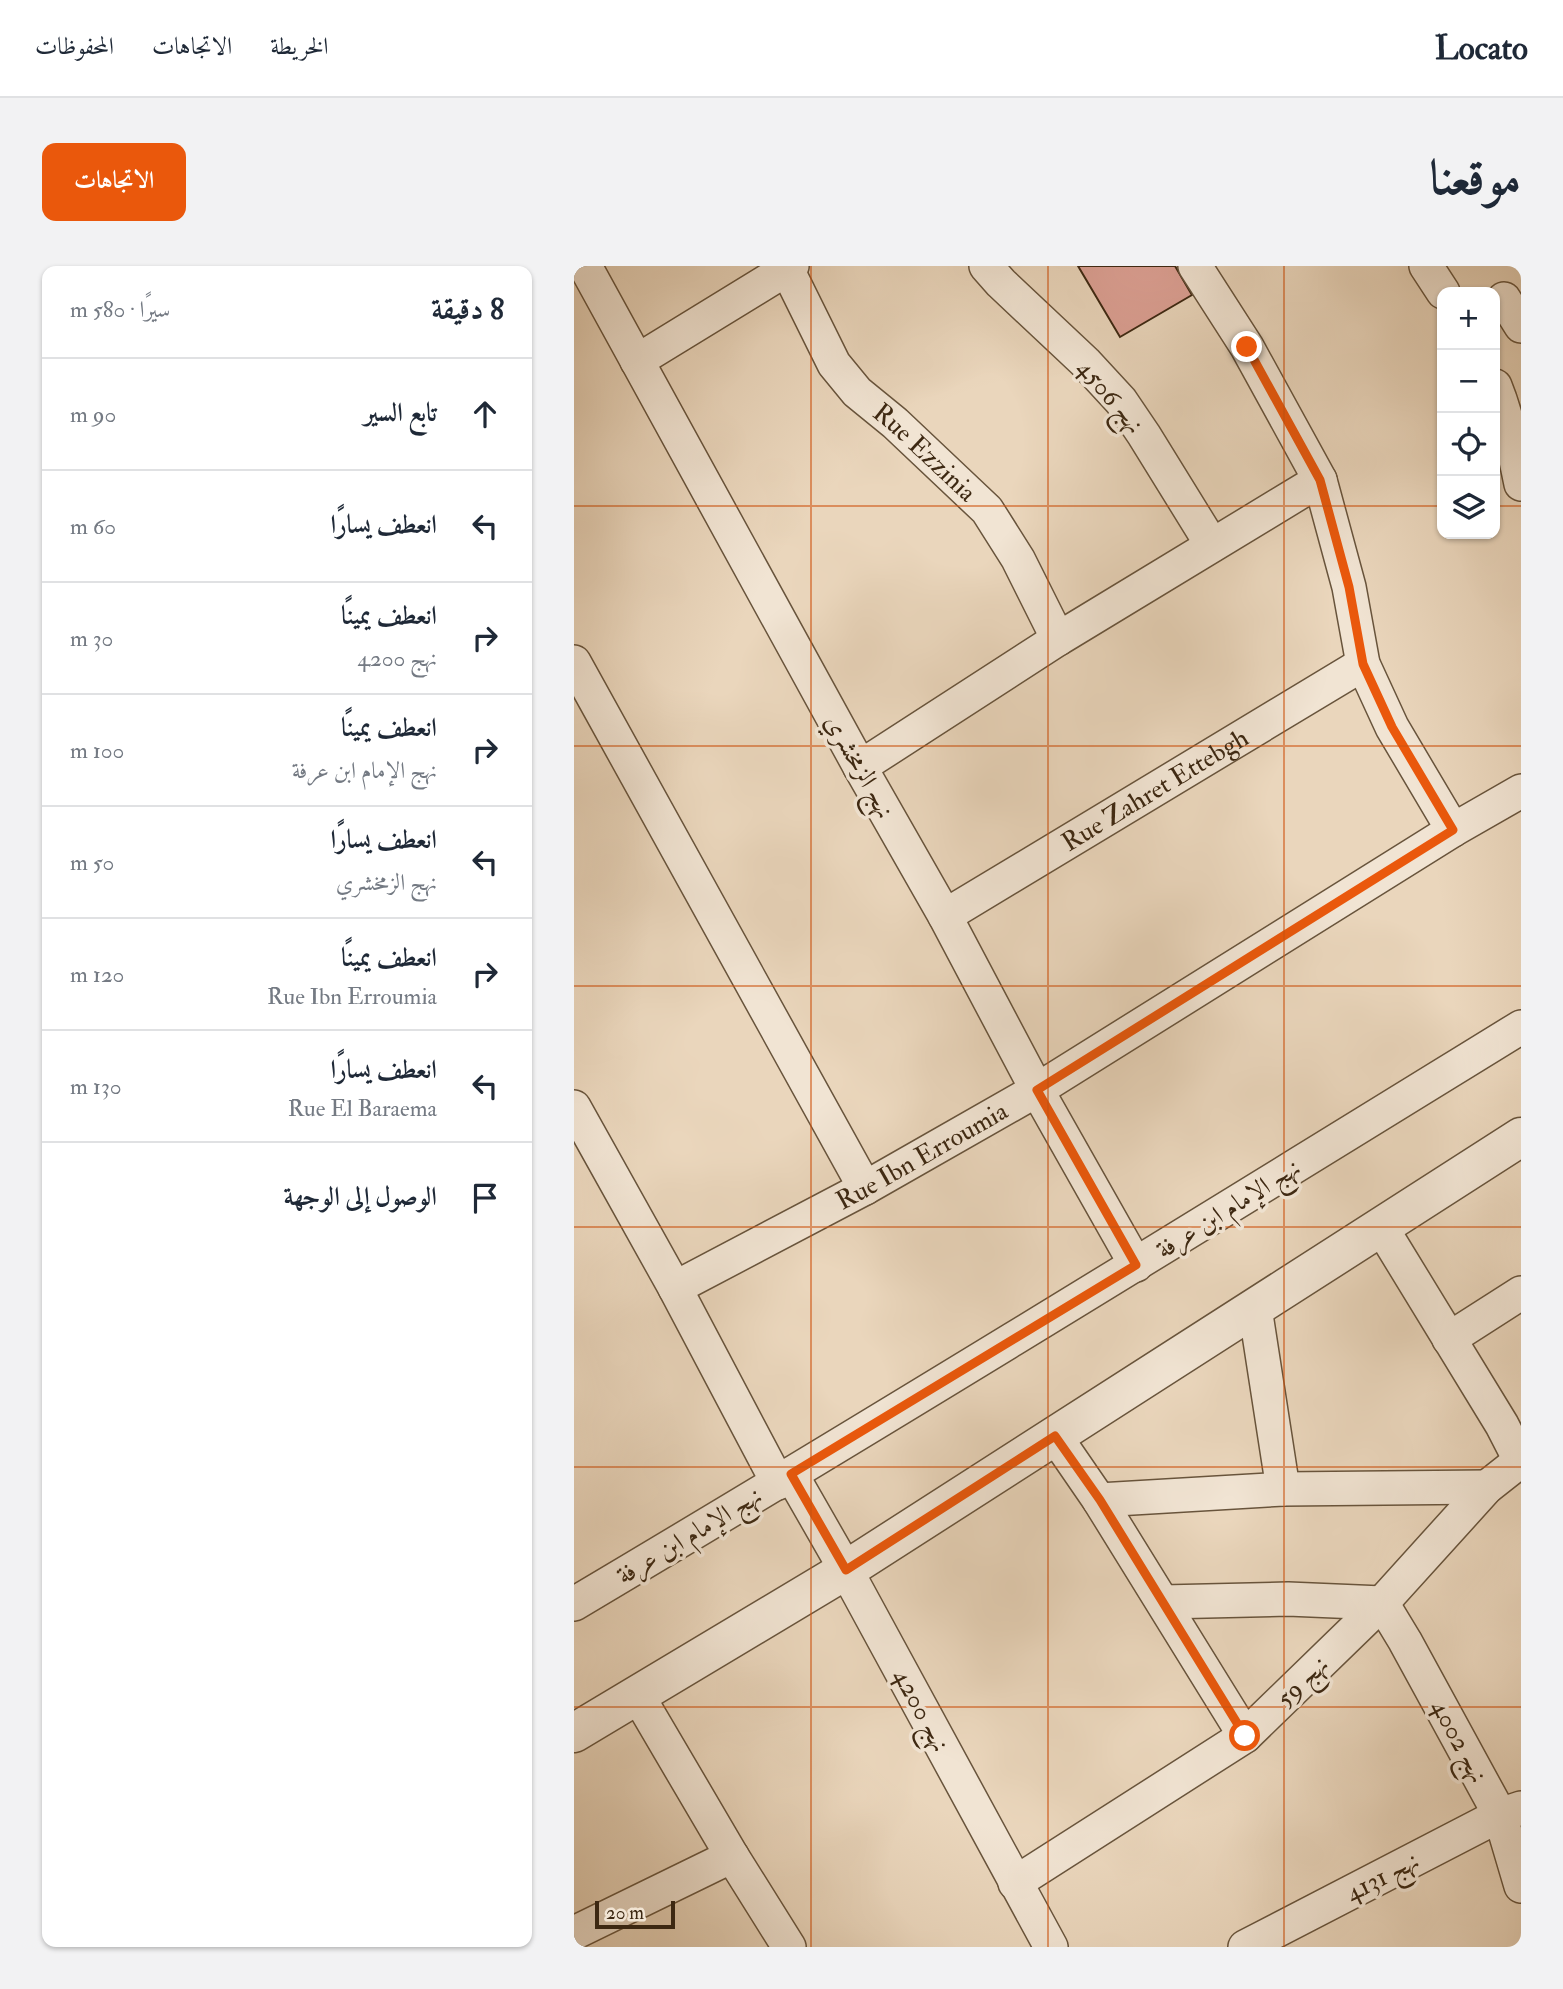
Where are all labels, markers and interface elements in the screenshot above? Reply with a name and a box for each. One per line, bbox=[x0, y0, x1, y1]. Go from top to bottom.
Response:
text: Locato bbox=[1435, 28, 1528, 69]
text: المحفوظات bbox=[35, 31, 114, 62]
text: الاتجاهات bbox=[152, 31, 232, 62]
text: الخريطة bbox=[270, 31, 329, 62]
button: الاتجاهات bbox=[42, 143, 186, 221]
text: موقعنا bbox=[1429, 148, 1521, 209]
map controls bbox=[1437, 287, 1500, 539]
button: + bbox=[1437, 287, 1500, 350]
text: 8 دقيقة bbox=[431, 291, 504, 328]
text: سيرًا · 580 m bbox=[70, 295, 170, 324]
route end bbox=[1231, 331, 1262, 362]
button: − bbox=[1437, 350, 1500, 413]
street label: نهج 4506 bbox=[1064, 353, 1151, 445]
icon: ahead bbox=[466, 395, 504, 433]
text: تابع السير bbox=[364, 397, 437, 429]
street label: Rue Ezzinia bbox=[866, 397, 983, 509]
text: 90 m bbox=[70, 400, 116, 429]
button: locate bbox=[1437, 413, 1500, 476]
button: layers bbox=[1437, 476, 1500, 539]
icon: left bbox=[466, 507, 504, 545]
text: انعطف يسارًا bbox=[331, 509, 437, 541]
text: 60 m bbox=[70, 512, 116, 541]
text: انعطف يمينًا bbox=[341, 600, 437, 632]
icon: right bbox=[466, 619, 504, 657]
text: 30 m bbox=[70, 624, 113, 653]
text: نهج 4200 bbox=[358, 644, 437, 673]
street label: نهج الزمخشري bbox=[811, 709, 901, 828]
text: انعطف يمينًا bbox=[341, 712, 437, 744]
street label: Rue Zahret Ettebgh bbox=[1056, 722, 1255, 859]
icon: right bbox=[466, 731, 504, 769]
text: 100 m bbox=[70, 736, 124, 765]
text: نهج الإمام ابن عرفة bbox=[292, 756, 437, 785]
text: انعطف يسارًا bbox=[331, 824, 437, 856]
icon: left bbox=[466, 843, 504, 881]
text: 50 m bbox=[70, 848, 114, 877]
text: نهج الزمخشري bbox=[336, 868, 437, 897]
text: انعطف يمينًا bbox=[341, 942, 437, 974]
icon: right bbox=[466, 955, 504, 993]
text: 120 m bbox=[70, 960, 124, 989]
text: Rue Ibn Erroumia bbox=[267, 982, 437, 1011]
text: انعطف يسارًا bbox=[331, 1054, 437, 1086]
icon: left bbox=[466, 1067, 504, 1105]
text: 130 m bbox=[70, 1072, 122, 1101]
text: Rue El Baraema bbox=[288, 1094, 437, 1123]
street label: Rue Ibn Erroumia bbox=[831, 1095, 1014, 1217]
street label: نهج الإمام ابن عرفة bbox=[1150, 1152, 1310, 1272]
icon: arrive bbox=[466, 1179, 504, 1217]
text: الوصول إلى الوجهة bbox=[284, 1181, 437, 1213]
street label: نهج الإمام ابن عرفة bbox=[611, 1480, 772, 1598]
street label: نهج 59 bbox=[1270, 1649, 1340, 1719]
street label: نهج 4200 bbox=[880, 1663, 956, 1761]
street label: نهج 4002 bbox=[1418, 1694, 1494, 1792]
route start bbox=[1229, 1720, 1260, 1751]
street label: نهج 4131 bbox=[1340, 1845, 1428, 1915]
scale bar bbox=[595, 1898, 676, 1930]
text: 20 m bbox=[606, 1901, 644, 1925]

